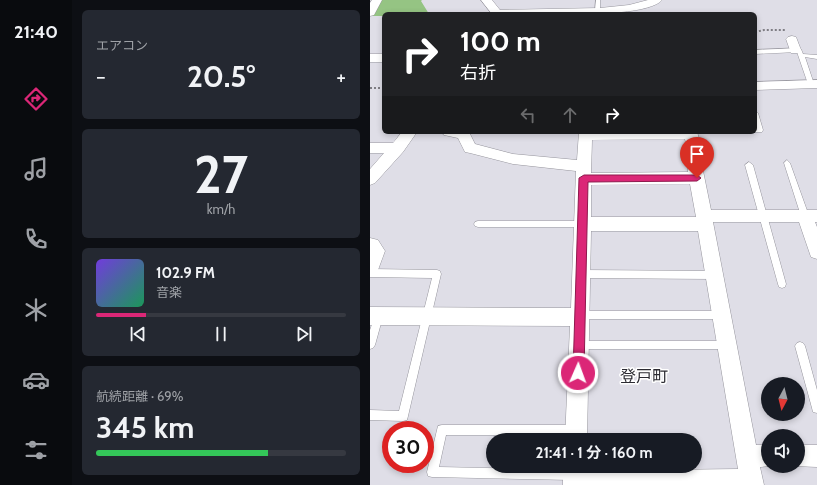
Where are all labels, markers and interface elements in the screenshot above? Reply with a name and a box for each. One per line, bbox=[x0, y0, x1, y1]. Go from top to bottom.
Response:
text: 21:40 bbox=[14, 21, 58, 43]
text: 100 m bbox=[460, 24, 541, 58]
icon: right bbox=[394, 28, 446, 80]
text: エアコン bbox=[96, 37, 148, 53]
text: 20.5° bbox=[187, 58, 255, 95]
text: 右折 bbox=[460, 62, 496, 84]
text: − bbox=[96, 63, 106, 90]
text: + bbox=[336, 63, 346, 90]
icon: directions bbox=[22, 85, 50, 113]
icon: left bbox=[517, 104, 539, 126]
icon: ahead bbox=[559, 104, 581, 126]
icon: right bbox=[601, 104, 623, 126]
pin bbox=[680, 137, 714, 178]
text: 27 bbox=[194, 143, 248, 206]
icon: arrive bbox=[686, 143, 708, 165]
icon: music bbox=[22, 155, 50, 183]
text: km/h bbox=[207, 201, 235, 217]
icon: phone bbox=[22, 225, 50, 253]
text: 102.9 FM bbox=[156, 264, 215, 282]
text: 音楽 bbox=[156, 284, 182, 300]
icon: climate bbox=[22, 296, 50, 324]
icon: previous bbox=[127, 323, 149, 345]
icon: pause bbox=[210, 323, 232, 345]
icon: next bbox=[293, 323, 315, 345]
position arrow bbox=[557, 352, 599, 394]
icon: car bbox=[22, 366, 50, 394]
district label: 登戸町 bbox=[620, 367, 668, 386]
north arrow bbox=[761, 377, 805, 421]
map controls bbox=[761, 377, 805, 473]
text: 航続距離 · 69% bbox=[96, 388, 183, 404]
text: 345 km bbox=[96, 409, 194, 446]
speed limit sign: 30 bbox=[382, 421, 434, 473]
button: sound bbox=[761, 429, 805, 473]
icon: filters bbox=[22, 436, 50, 464]
text: 21:41 · 1 分 · 160 m bbox=[536, 444, 652, 462]

